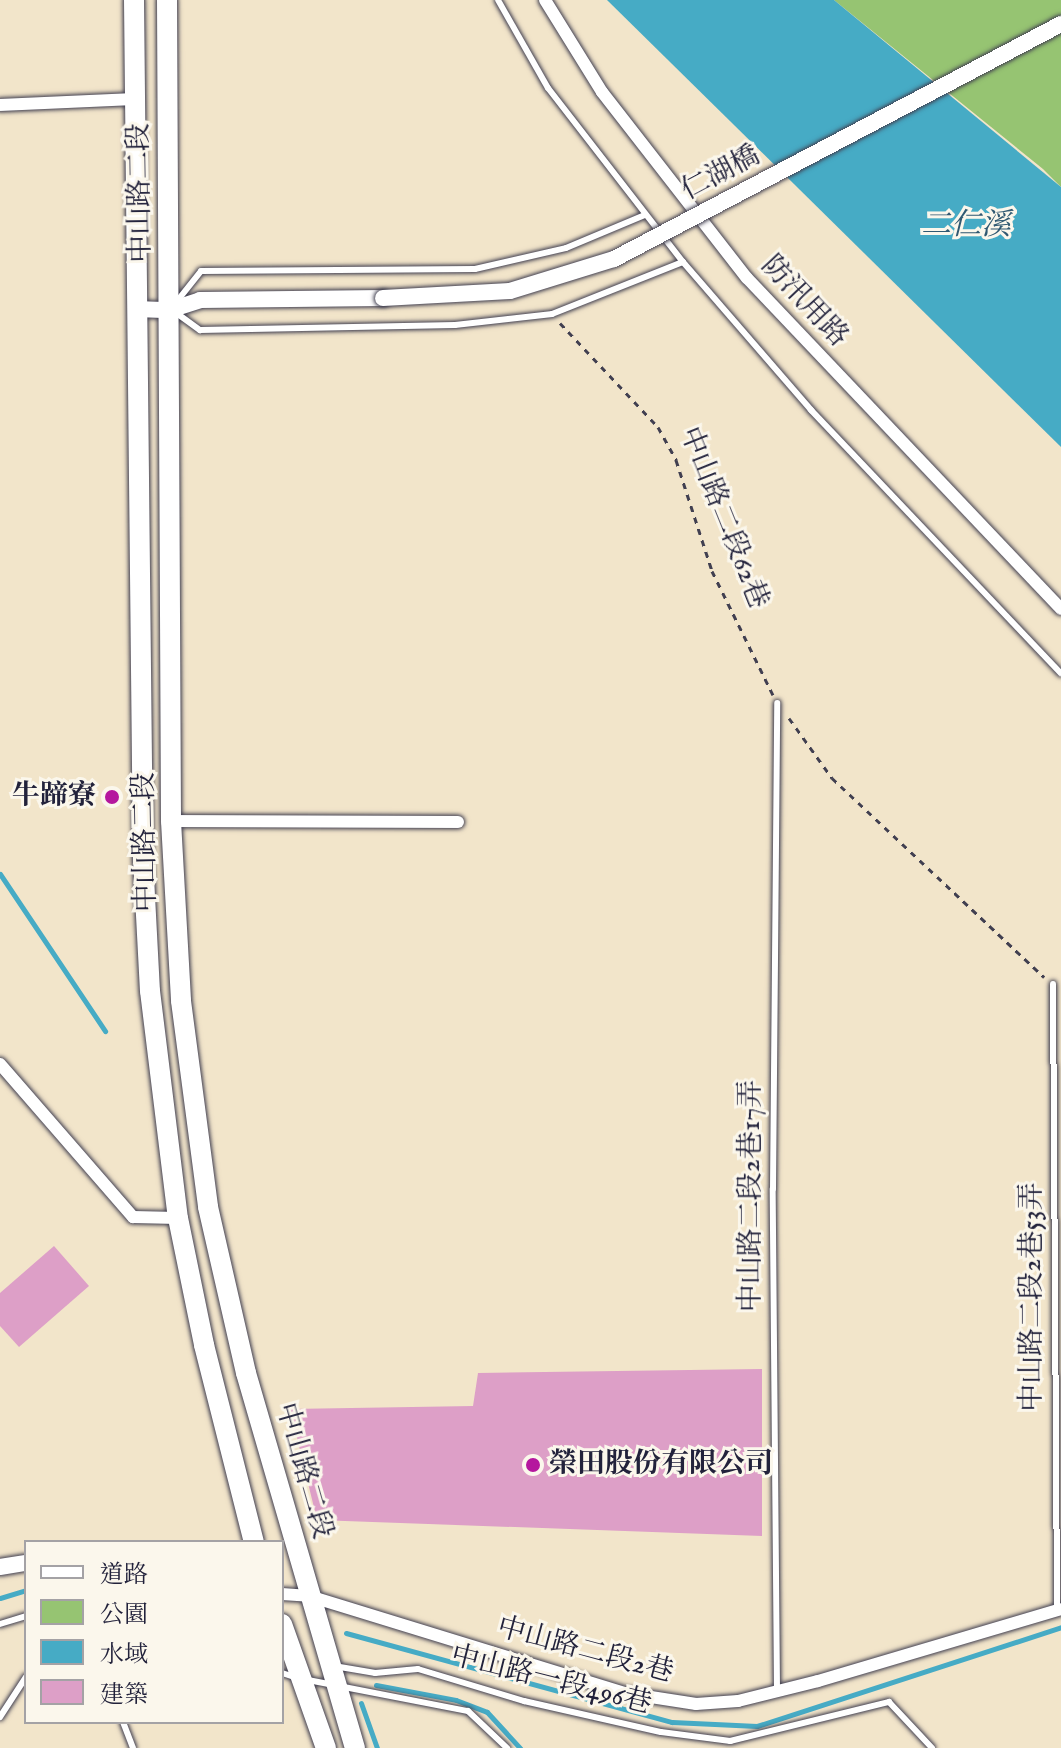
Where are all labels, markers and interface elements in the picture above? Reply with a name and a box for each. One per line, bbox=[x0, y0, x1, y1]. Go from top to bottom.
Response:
street label: 中山路二段 bbox=[123, 123, 159, 263]
street label: 仁湖橋 bbox=[676, 139, 766, 209]
water label: 二仁溪 bbox=[921, 208, 1011, 244]
street label: 防汛用路 bbox=[754, 250, 854, 354]
street label: 中山路二段62巷 bbox=[671, 422, 775, 614]
street label: 中山路二段 bbox=[128, 772, 164, 912]
place label: 牛蹄寮 bbox=[12, 780, 96, 814]
marker: 牛蹄寮 bbox=[103, 788, 121, 806]
street label: 中山路二段2巷17弄 bbox=[735, 1080, 769, 1312]
street label: 中山路二段2巷53弄 bbox=[1016, 1182, 1050, 1412]
street label: 中山路二段 bbox=[268, 1399, 338, 1543]
place label: 榮田股份有限公司 bbox=[549, 1448, 773, 1482]
marker: 榮田股份有限公司 bbox=[524, 1456, 542, 1474]
legend bbox=[24, 1540, 284, 1724]
text: 道路 bbox=[100, 1560, 148, 1591]
text: 公園 bbox=[100, 1600, 148, 1631]
street label: 中山路二段2巷 bbox=[493, 1611, 677, 1691]
text: 水域 bbox=[100, 1640, 148, 1671]
street label: 中山路一段496巷 bbox=[447, 1640, 655, 1722]
text: 建築 bbox=[100, 1680, 148, 1711]

